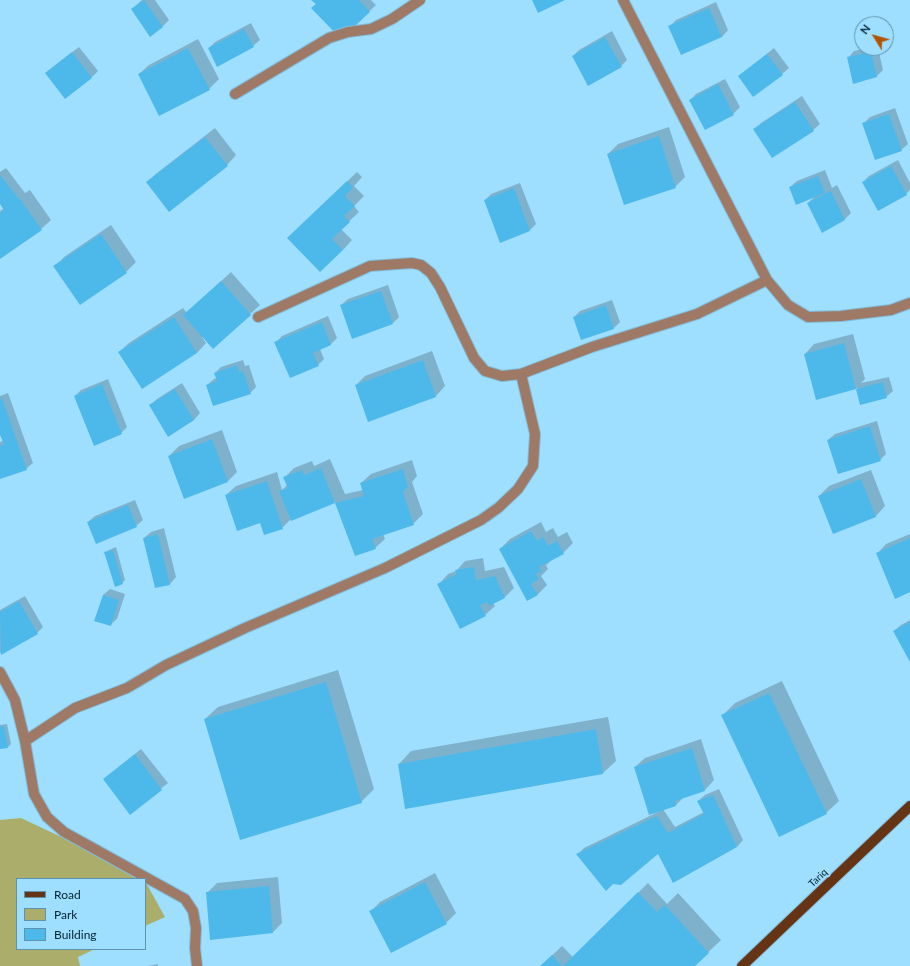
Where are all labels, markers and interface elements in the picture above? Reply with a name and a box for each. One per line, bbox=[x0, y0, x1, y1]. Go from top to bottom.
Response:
north arrow bbox=[854, 16, 894, 56]
text: N bbox=[857, 22, 873, 36]
street label: Tariq bbox=[806, 866, 830, 890]
legend bbox=[16, 878, 146, 950]
text: Road bbox=[54, 887, 81, 902]
text: Park bbox=[54, 907, 77, 922]
text: Building bbox=[54, 927, 97, 942]

